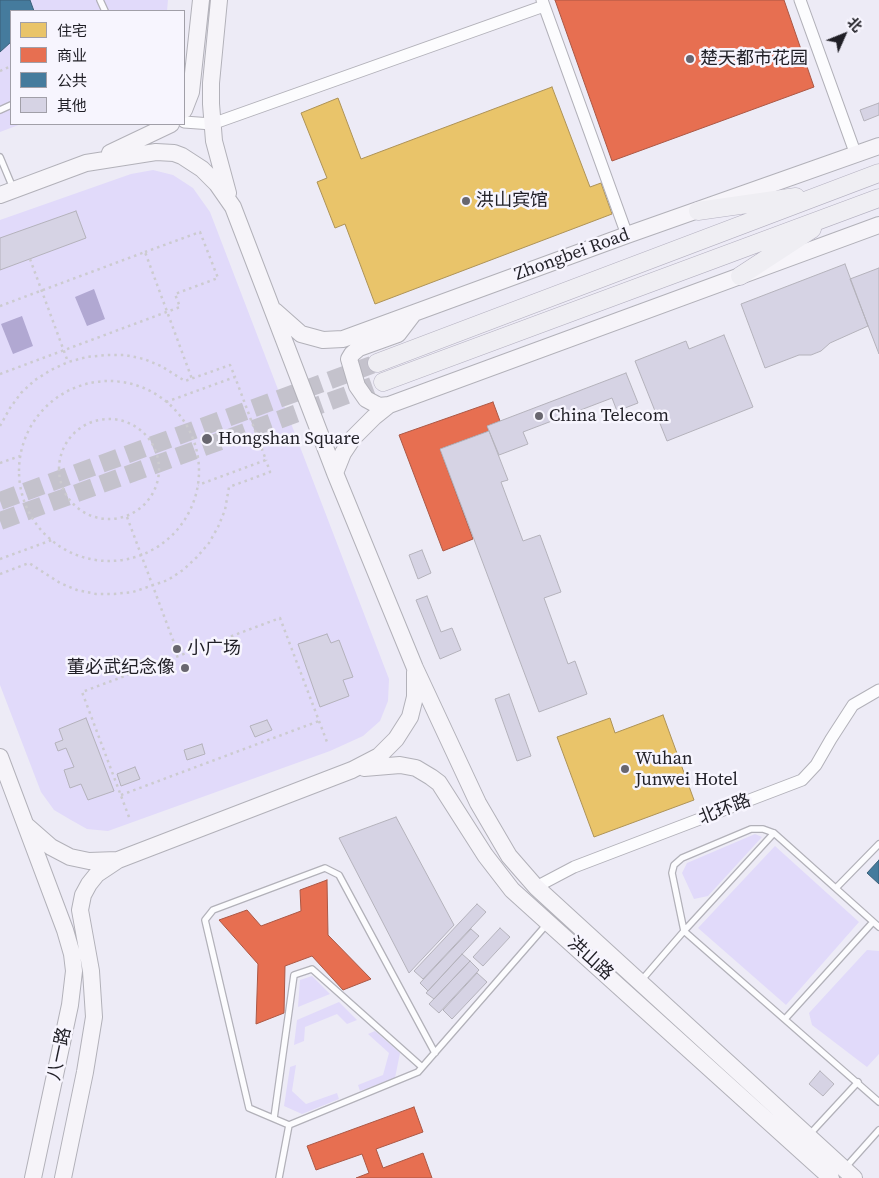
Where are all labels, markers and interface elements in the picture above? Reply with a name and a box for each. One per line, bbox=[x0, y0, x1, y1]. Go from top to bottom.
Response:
legend bbox=[10, 10, 185, 125]
north arrow bbox=[819, 10, 869, 60]
text: 北 bbox=[843, 13, 867, 37]
text: 住宅 bbox=[57, 20, 87, 41]
text: 商业 bbox=[57, 45, 87, 66]
place label: 楚天都市花园 bbox=[700, 48, 808, 70]
marker: 楚天都市花园 bbox=[684, 53, 696, 65]
text: 公共 bbox=[57, 70, 87, 91]
text: 其他 bbox=[57, 95, 87, 116]
place label: 洪山宾馆 bbox=[476, 190, 548, 212]
marker: 洪山宾馆 bbox=[460, 195, 472, 207]
street label: Zhongbei Road bbox=[512, 224, 632, 286]
place label: China Telecom bbox=[549, 405, 669, 427]
marker: China Telecom bbox=[533, 410, 545, 422]
place label: Hongshan Square bbox=[218, 428, 360, 450]
marker: Hongshan Square bbox=[200, 432, 214, 446]
place label: 小广场 bbox=[187, 638, 241, 660]
marker: 小广场 bbox=[171, 643, 183, 655]
place label: 董必武纪念像 bbox=[67, 657, 175, 679]
marker: 董必武纪念像 bbox=[179, 662, 191, 674]
place label: Wuhan Junwei Hotel bbox=[635, 748, 738, 791]
marker: Wuhan Junwei Hotel bbox=[619, 763, 631, 775]
street label: 北环路 bbox=[696, 790, 754, 830]
street label: 洪山路 bbox=[563, 933, 617, 985]
street label: 八一路 bbox=[44, 1025, 76, 1083]

